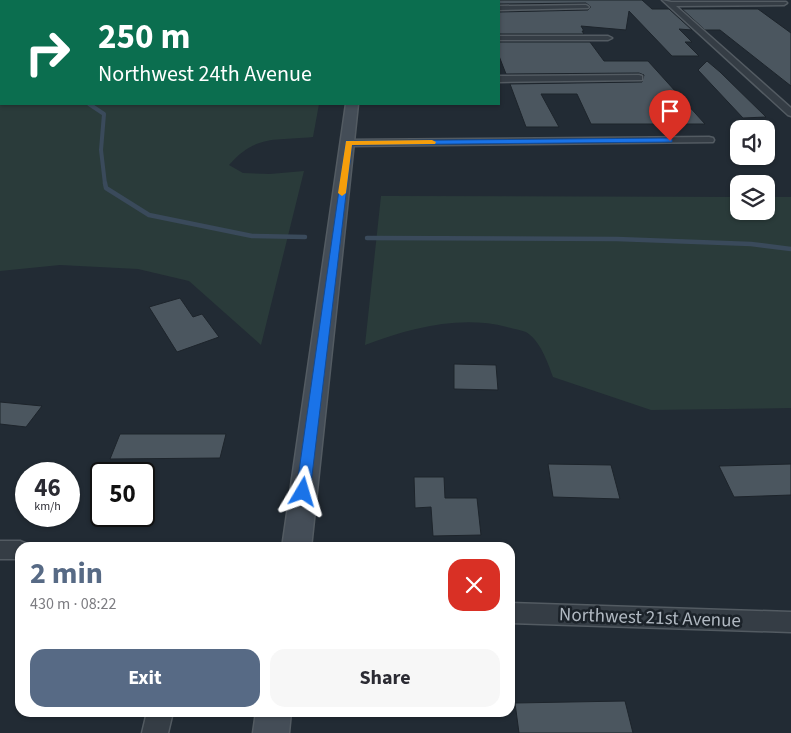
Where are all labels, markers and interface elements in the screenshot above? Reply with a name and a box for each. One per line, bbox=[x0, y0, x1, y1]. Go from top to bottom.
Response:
text: 250 m bbox=[98, 12, 190, 62]
icon: right bbox=[15, 20, 80, 85]
text: Northwest 24th Avenue bbox=[98, 58, 312, 90]
pin bbox=[649, 90, 691, 141]
icon: arrive bbox=[656, 97, 684, 125]
map controls bbox=[730, 120, 775, 220]
button: sound bbox=[730, 120, 775, 165]
button: layers bbox=[730, 175, 775, 220]
speed limit sign: 50 bbox=[90, 462, 155, 527]
position arrow bbox=[276, 465, 328, 517]
text: 46 bbox=[34, 470, 61, 506]
text: km/h bbox=[34, 498, 61, 515]
text: 2 min bbox=[30, 552, 103, 595]
button: close bbox=[448, 559, 500, 611]
text: 430 m · 08:22 bbox=[30, 593, 117, 615]
street label: Northwest 21st Avenue bbox=[559, 601, 741, 635]
button: Exit bbox=[30, 649, 260, 707]
button: Share bbox=[270, 649, 500, 707]

